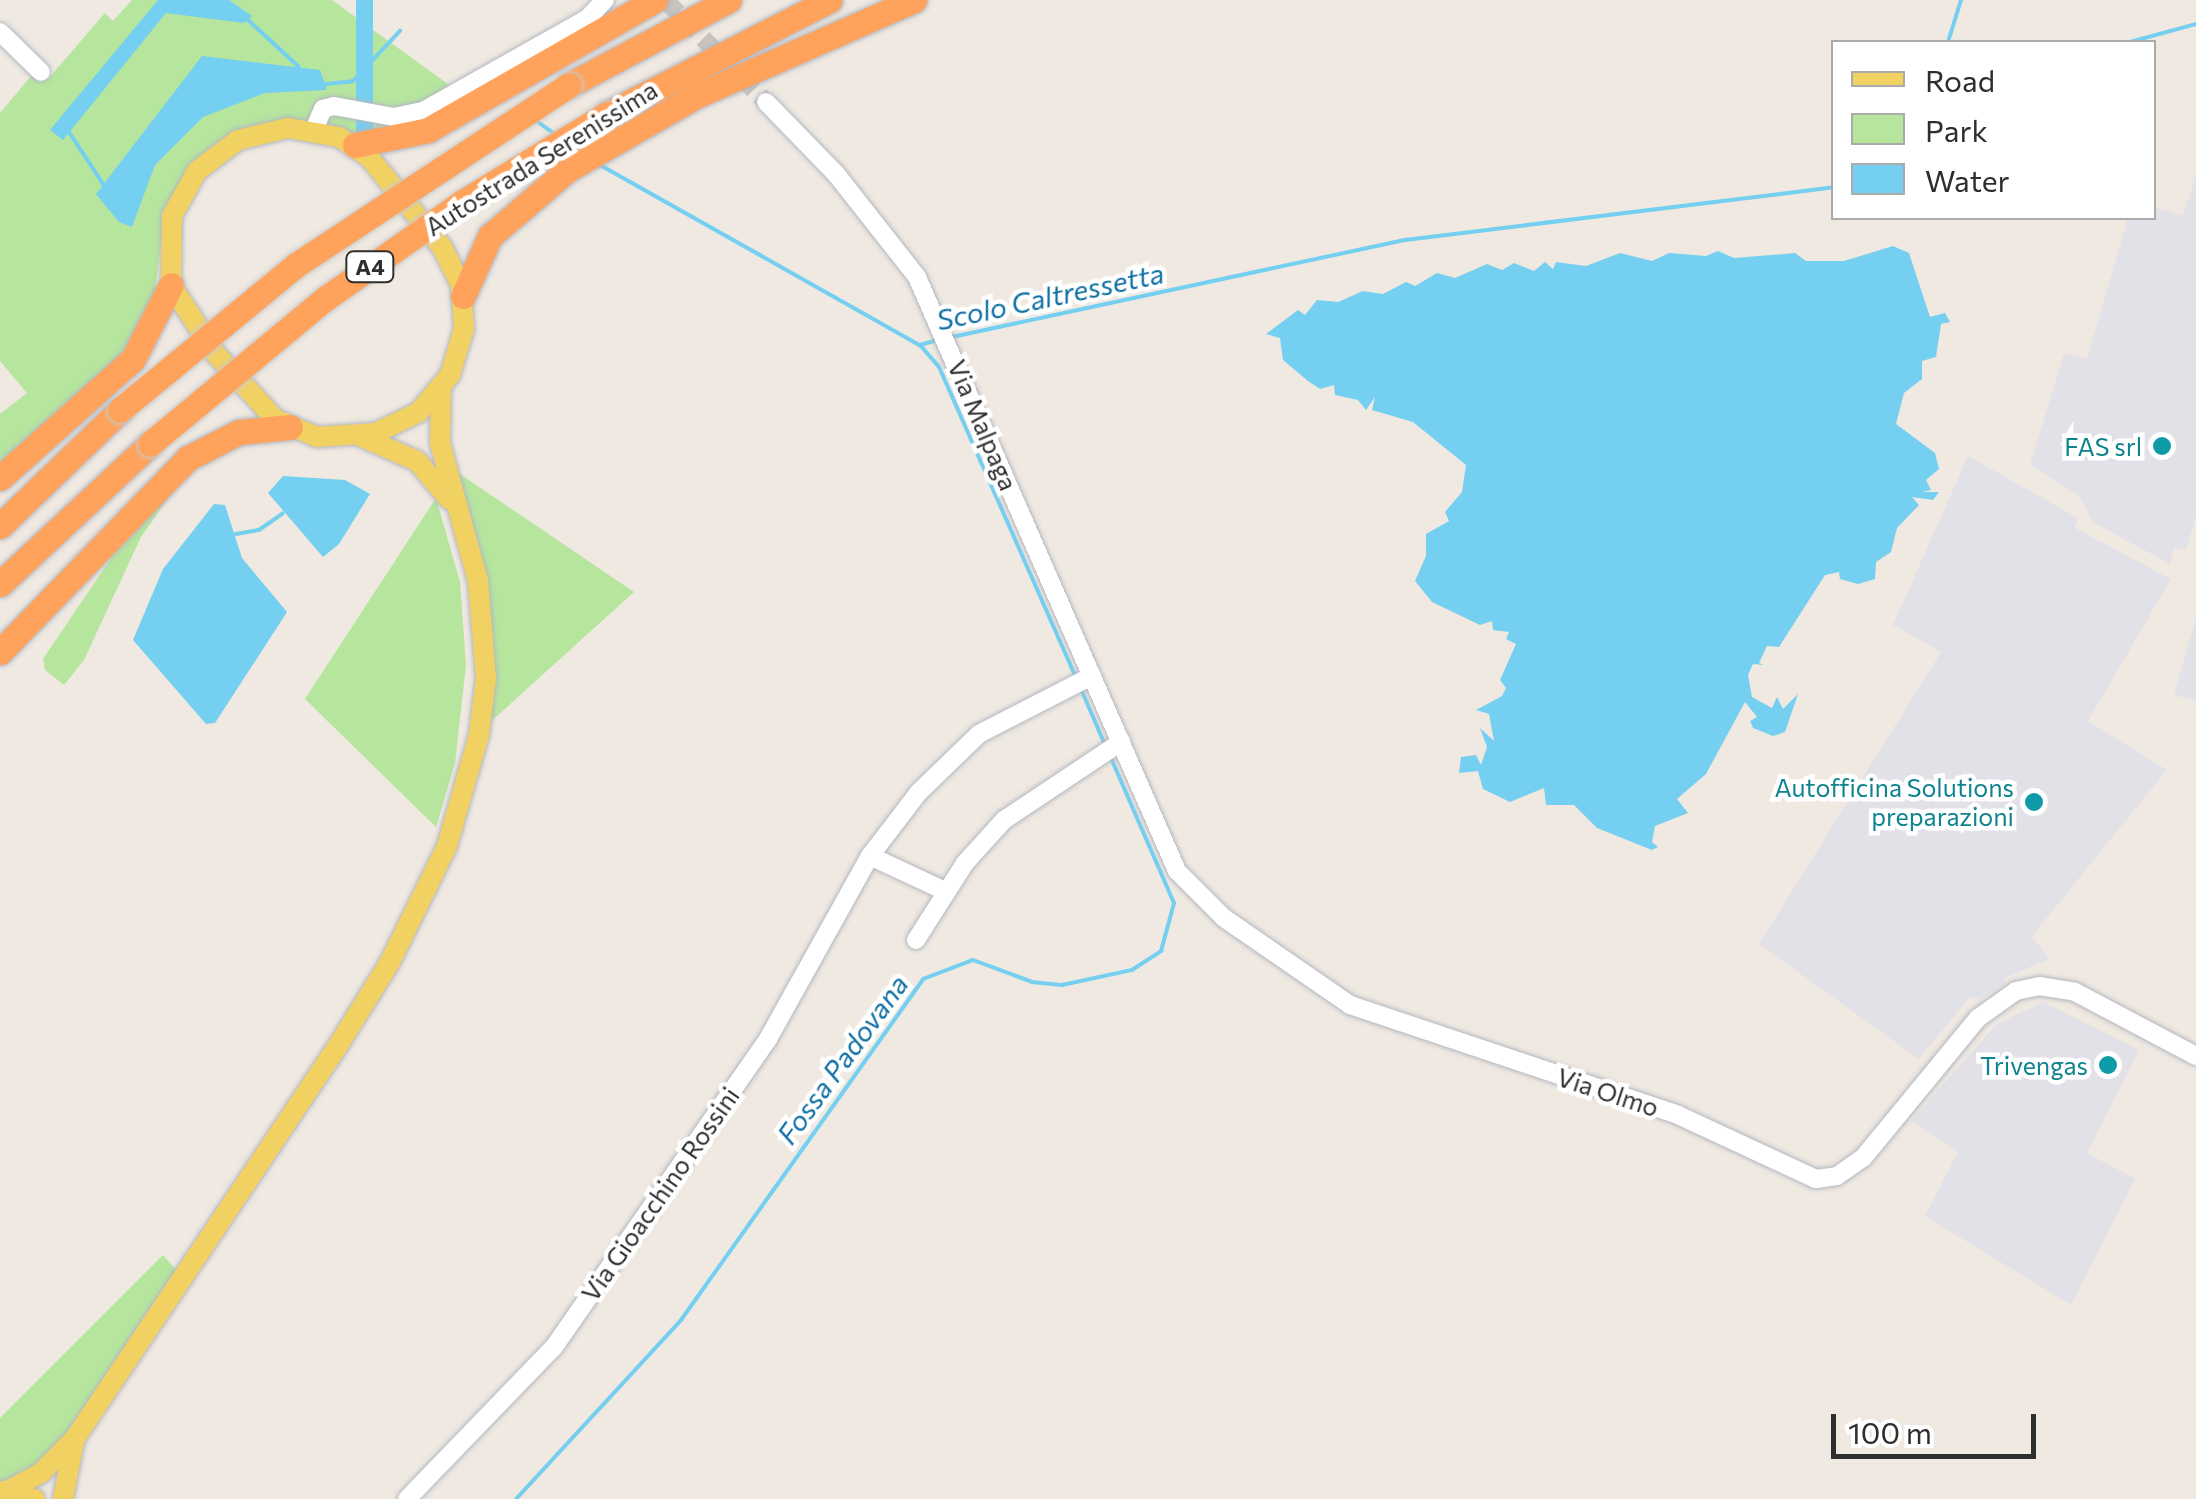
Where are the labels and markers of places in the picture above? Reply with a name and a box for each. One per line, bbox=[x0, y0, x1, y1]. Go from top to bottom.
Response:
place label: FAS srl bbox=[2064, 431, 2142, 461]
marker: FAS srl bbox=[2151, 435, 2173, 457]
place label: Autofficina Solutions preparazioni bbox=[1774, 773, 2014, 832]
marker: Autofficina Solutions preparazioni bbox=[2023, 791, 2045, 813]
place label: Trivengas bbox=[1980, 1050, 2088, 1080]
marker: Trivengas bbox=[2097, 1054, 2119, 1076]

